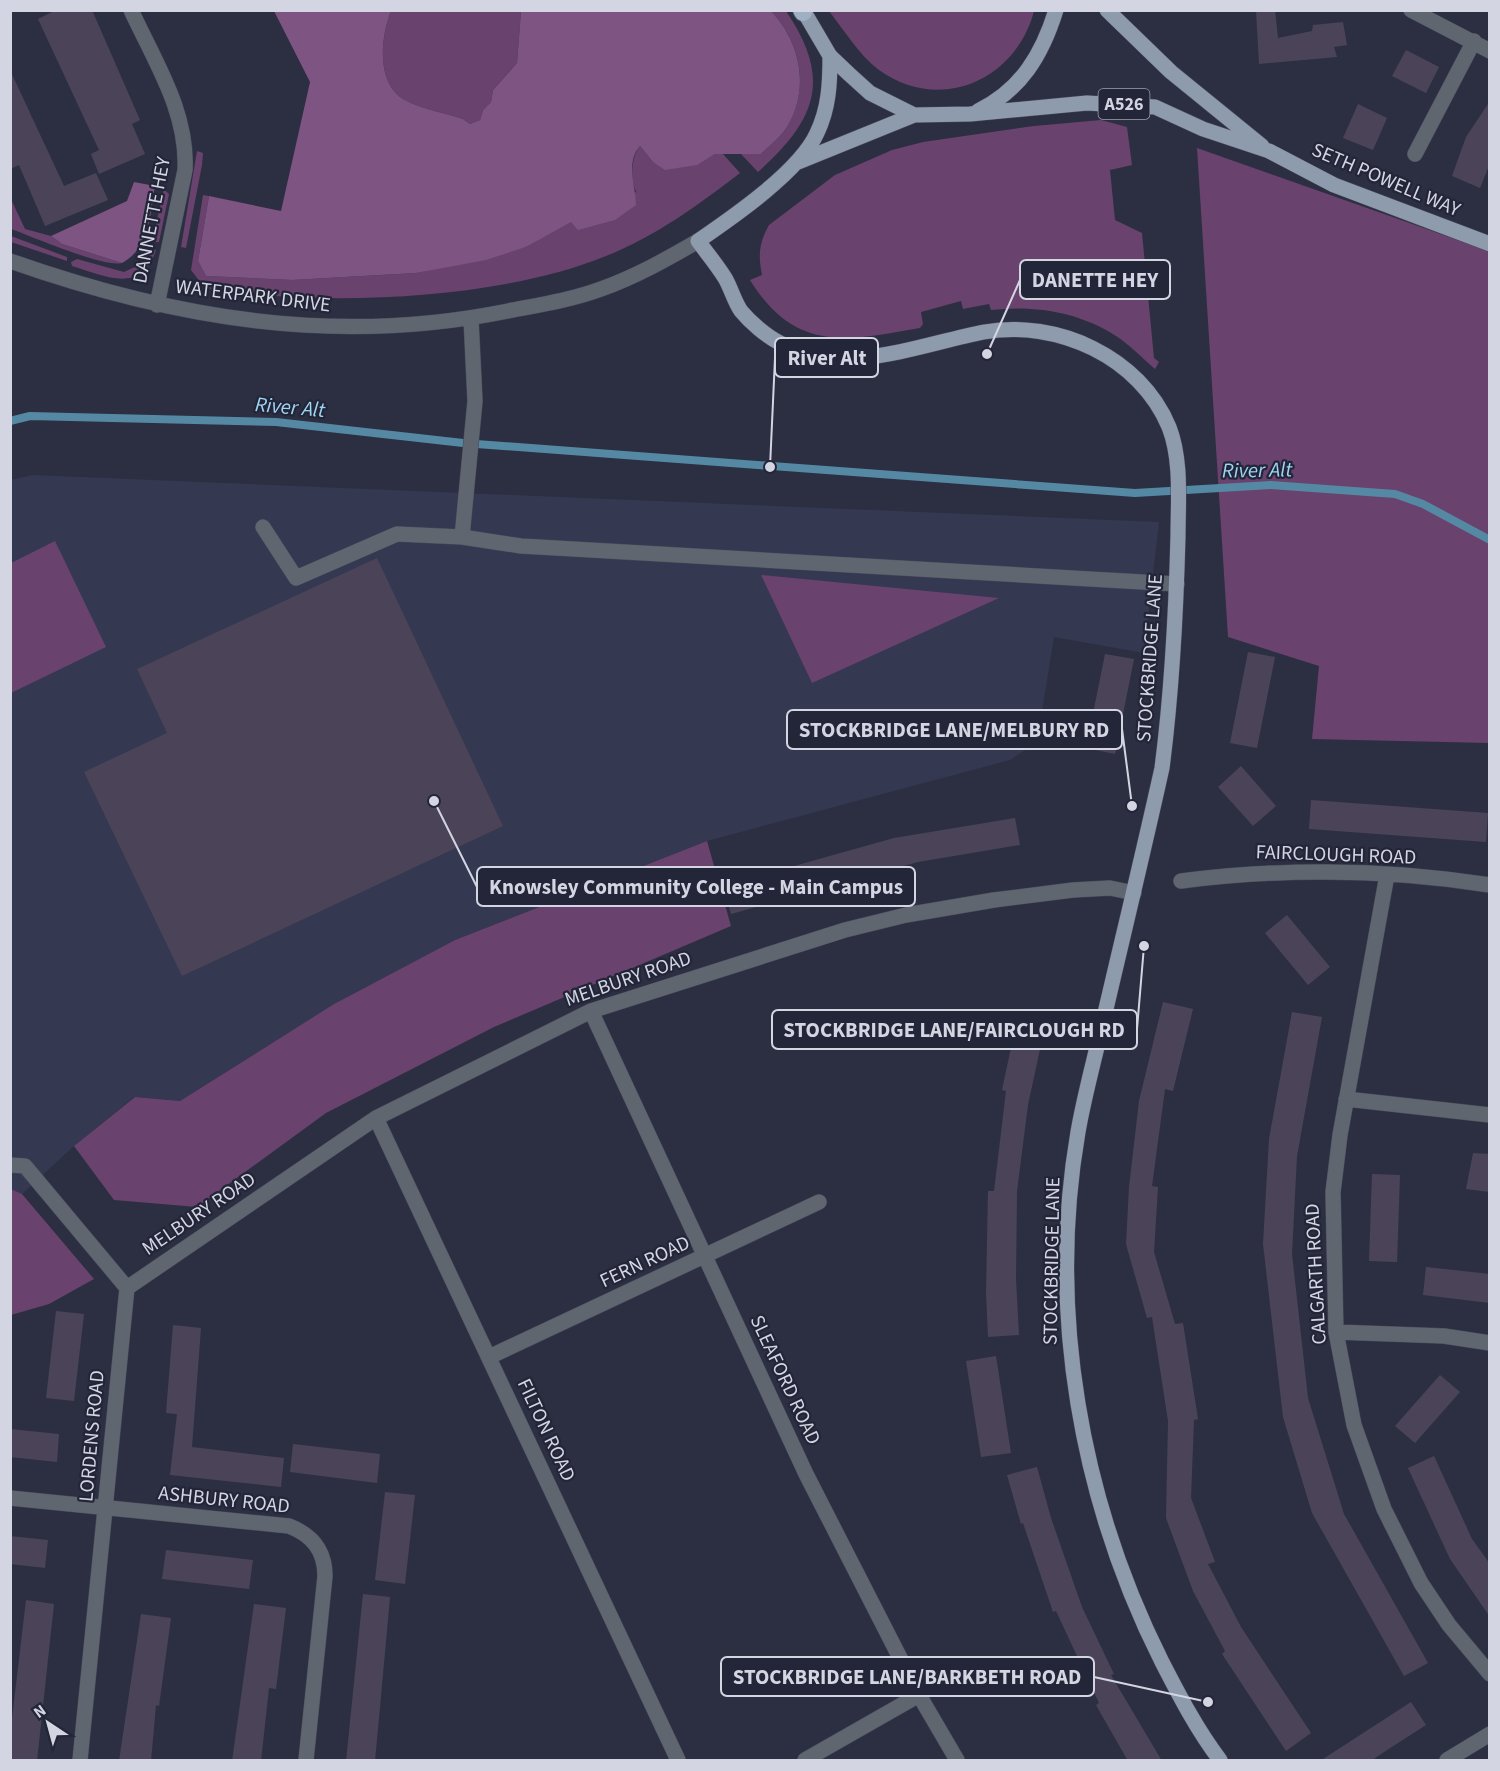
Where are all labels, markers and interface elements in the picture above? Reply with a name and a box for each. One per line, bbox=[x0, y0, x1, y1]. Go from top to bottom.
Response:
road number: A526 bbox=[1098, 89, 1150, 119]
street label: SETH POWELL WAY bbox=[1307, 136, 1465, 224]
street label: DANNETTE HEY bbox=[126, 154, 178, 286]
callout: DANETTE HEY bbox=[1020, 260, 1170, 299]
text: DANETTE HEY bbox=[1032, 265, 1159, 295]
street label: WATERPARK DRIVE bbox=[174, 273, 332, 319]
callout: River Alt bbox=[775, 338, 878, 377]
text: River Alt bbox=[788, 343, 867, 373]
water label: River Alt bbox=[254, 389, 327, 425]
water label: River Alt bbox=[1222, 454, 1294, 486]
street label: STOCKBRIDGE LANE bbox=[1130, 573, 1170, 743]
callout: STOCKBRIDGE LANE/MELBURY RD bbox=[787, 710, 1122, 749]
text: STOCKBRIDGE LANE/MELBURY RD bbox=[799, 715, 1109, 745]
street label: FAIRCLOUGH ROAD bbox=[1255, 838, 1417, 872]
callout: Knowsley Community College - Main Campus bbox=[477, 867, 915, 906]
text: Knowsley Community College - Main Campus bbox=[489, 872, 903, 902]
street label: MELBURY ROAD bbox=[561, 944, 695, 1014]
callout: STOCKBRIDGE LANE/FAIRCLOUGH RD bbox=[772, 1010, 1137, 1049]
text: STOCKBRIDGE LANE/FAIRCLOUGH RD bbox=[783, 1015, 1125, 1045]
street label: MELBURY ROAD bbox=[136, 1165, 262, 1263]
street label: STOCKBRIDGE LANE bbox=[1037, 1177, 1067, 1345]
street label: CALGARTH ROAD bbox=[1298, 1203, 1334, 1345]
street label: FERN ROAD bbox=[595, 1229, 695, 1295]
street label: SLEAFORD ROAD bbox=[743, 1311, 827, 1449]
street label: LORDENS ROAD bbox=[72, 1369, 112, 1503]
street label: FILTON ROAD bbox=[510, 1374, 582, 1486]
street label: ASHBURY ROAD bbox=[157, 1479, 291, 1521]
callout: STOCKBRIDGE LANE/BARKBETH ROAD bbox=[721, 1657, 1094, 1696]
text: STOCKBRIDGE LANE/BARKBETH ROAD bbox=[733, 1662, 1081, 1692]
north arrow bbox=[18, 1693, 78, 1753]
text: N bbox=[29, 1700, 51, 1724]

